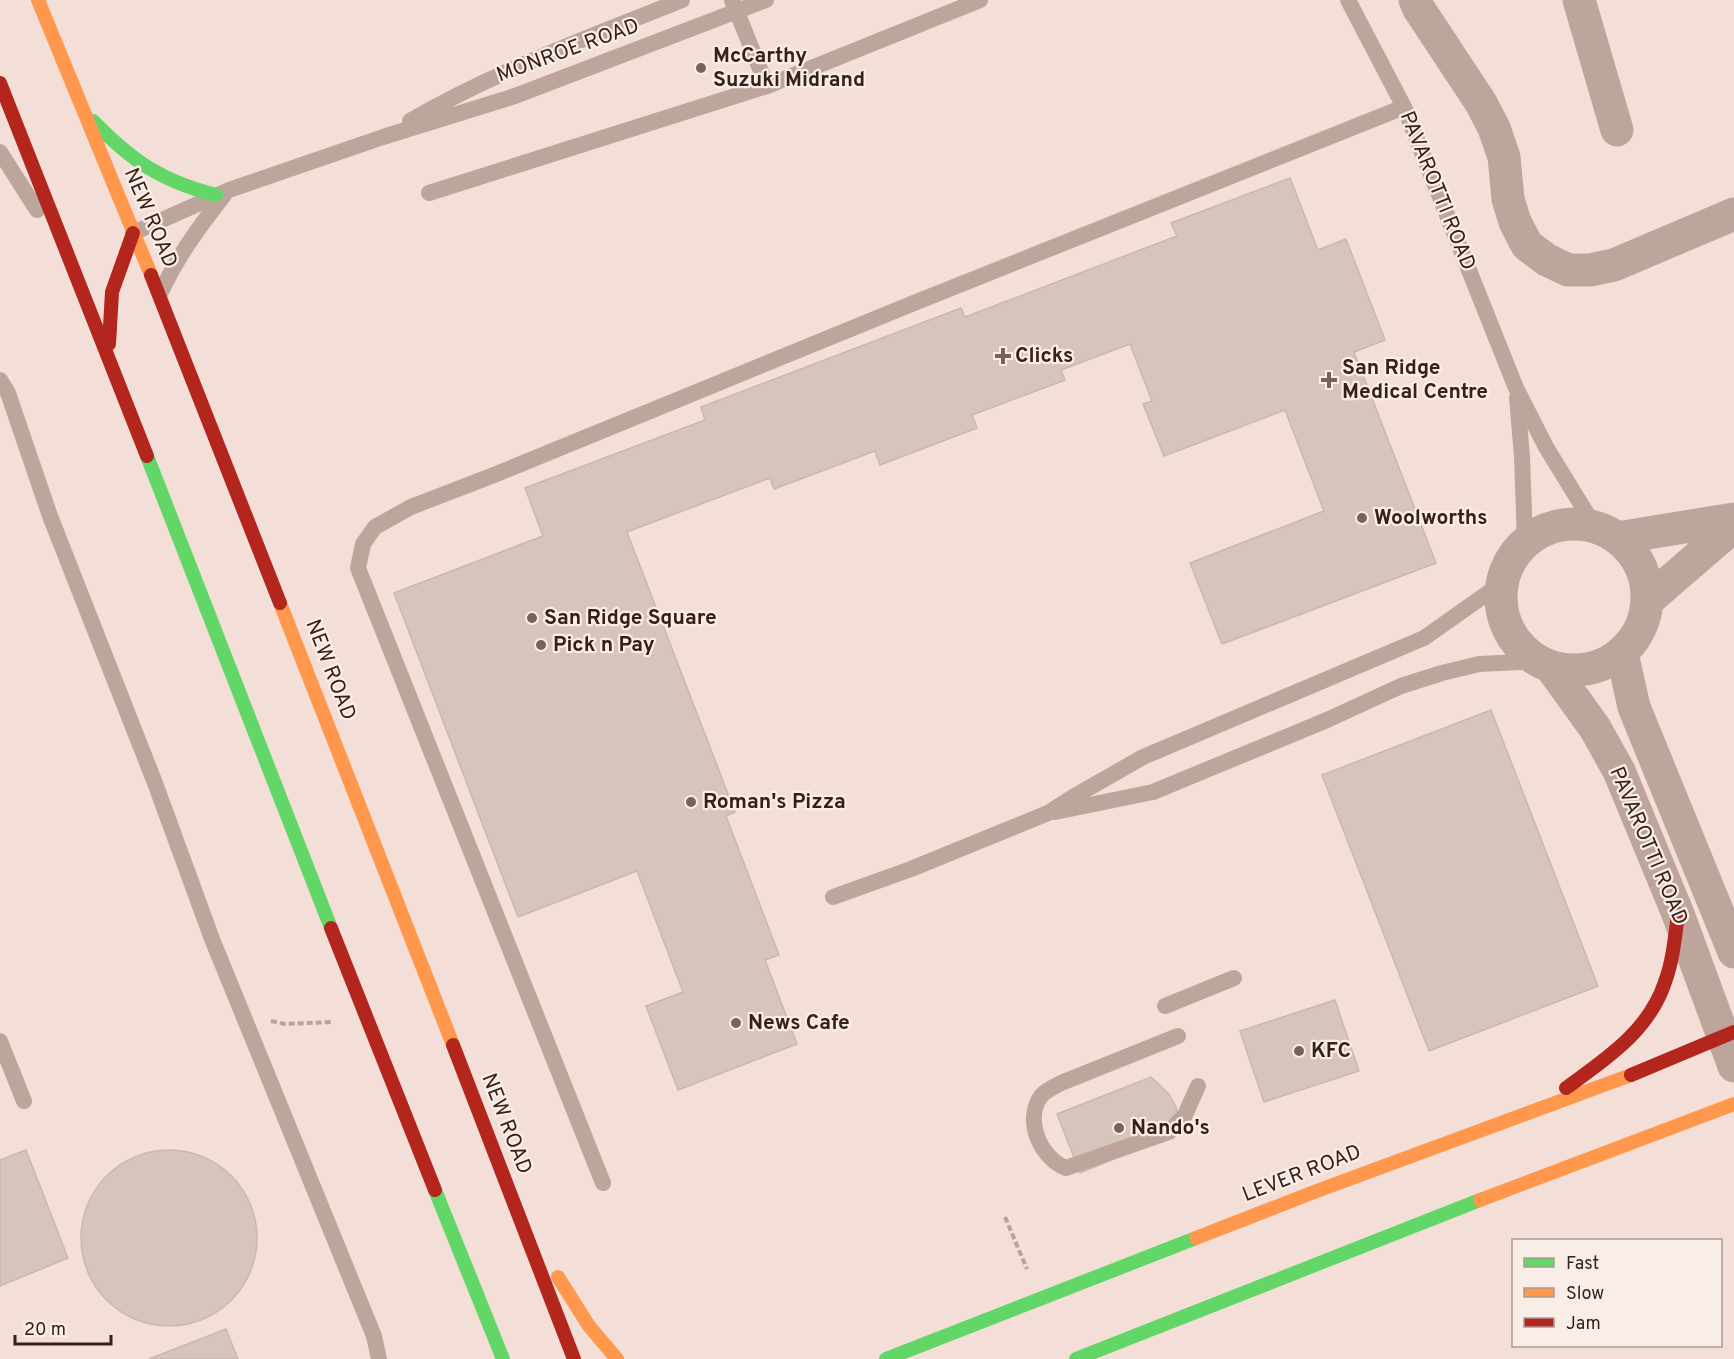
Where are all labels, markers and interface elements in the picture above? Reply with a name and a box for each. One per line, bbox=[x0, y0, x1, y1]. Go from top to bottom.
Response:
street label: MONROE ROAD bbox=[493, 13, 643, 89]
place label: McCarthy Suzuki Midrand bbox=[713, 43, 865, 94]
marker: McCarthy Suzuki Midrand bbox=[694, 61, 708, 75]
street label: PAVAROTTI ROAD bbox=[1393, 107, 1481, 275]
street label: NEW ROAD bbox=[117, 164, 183, 272]
place label: Clicks bbox=[1015, 343, 1073, 370]
marker: Clicks bbox=[996, 349, 1010, 363]
place label: San Ridge Medical Centre bbox=[1342, 355, 1488, 406]
marker: San Ridge Medical Centre bbox=[1320, 371, 1338, 389]
place label: Woolworths bbox=[1374, 505, 1488, 532]
marker: Woolworths bbox=[1355, 511, 1369, 525]
place label: San Ridge Square bbox=[544, 605, 717, 632]
marker: San Ridge Square bbox=[525, 611, 539, 625]
street label: NEW ROAD bbox=[298, 616, 362, 724]
place label: Pick n Pay bbox=[553, 632, 655, 659]
marker: Pick n Pay bbox=[534, 638, 548, 652]
street label: PAVAROTTI ROAD bbox=[1602, 763, 1694, 929]
place label: Roman's Pizza bbox=[703, 789, 846, 816]
marker: Roman's Pizza bbox=[684, 795, 698, 809]
place label: News Cafe bbox=[748, 1010, 850, 1037]
marker: News Cafe bbox=[729, 1016, 743, 1030]
place label: KFC bbox=[1311, 1038, 1351, 1065]
marker: KFC bbox=[1292, 1044, 1306, 1058]
street label: NEW ROAD bbox=[474, 1070, 538, 1178]
place label: Nando's bbox=[1131, 1115, 1210, 1142]
marker: Nando's bbox=[1112, 1121, 1126, 1135]
street label: LEVER ROAD bbox=[1239, 1139, 1365, 1209]
legend bbox=[1512, 1239, 1722, 1347]
text: Fast bbox=[1566, 1253, 1599, 1276]
text: Slow bbox=[1566, 1283, 1604, 1306]
scale bar bbox=[15, 1308, 111, 1346]
text: Jam bbox=[1566, 1313, 1601, 1336]
text: 20 m bbox=[24, 1319, 66, 1342]

